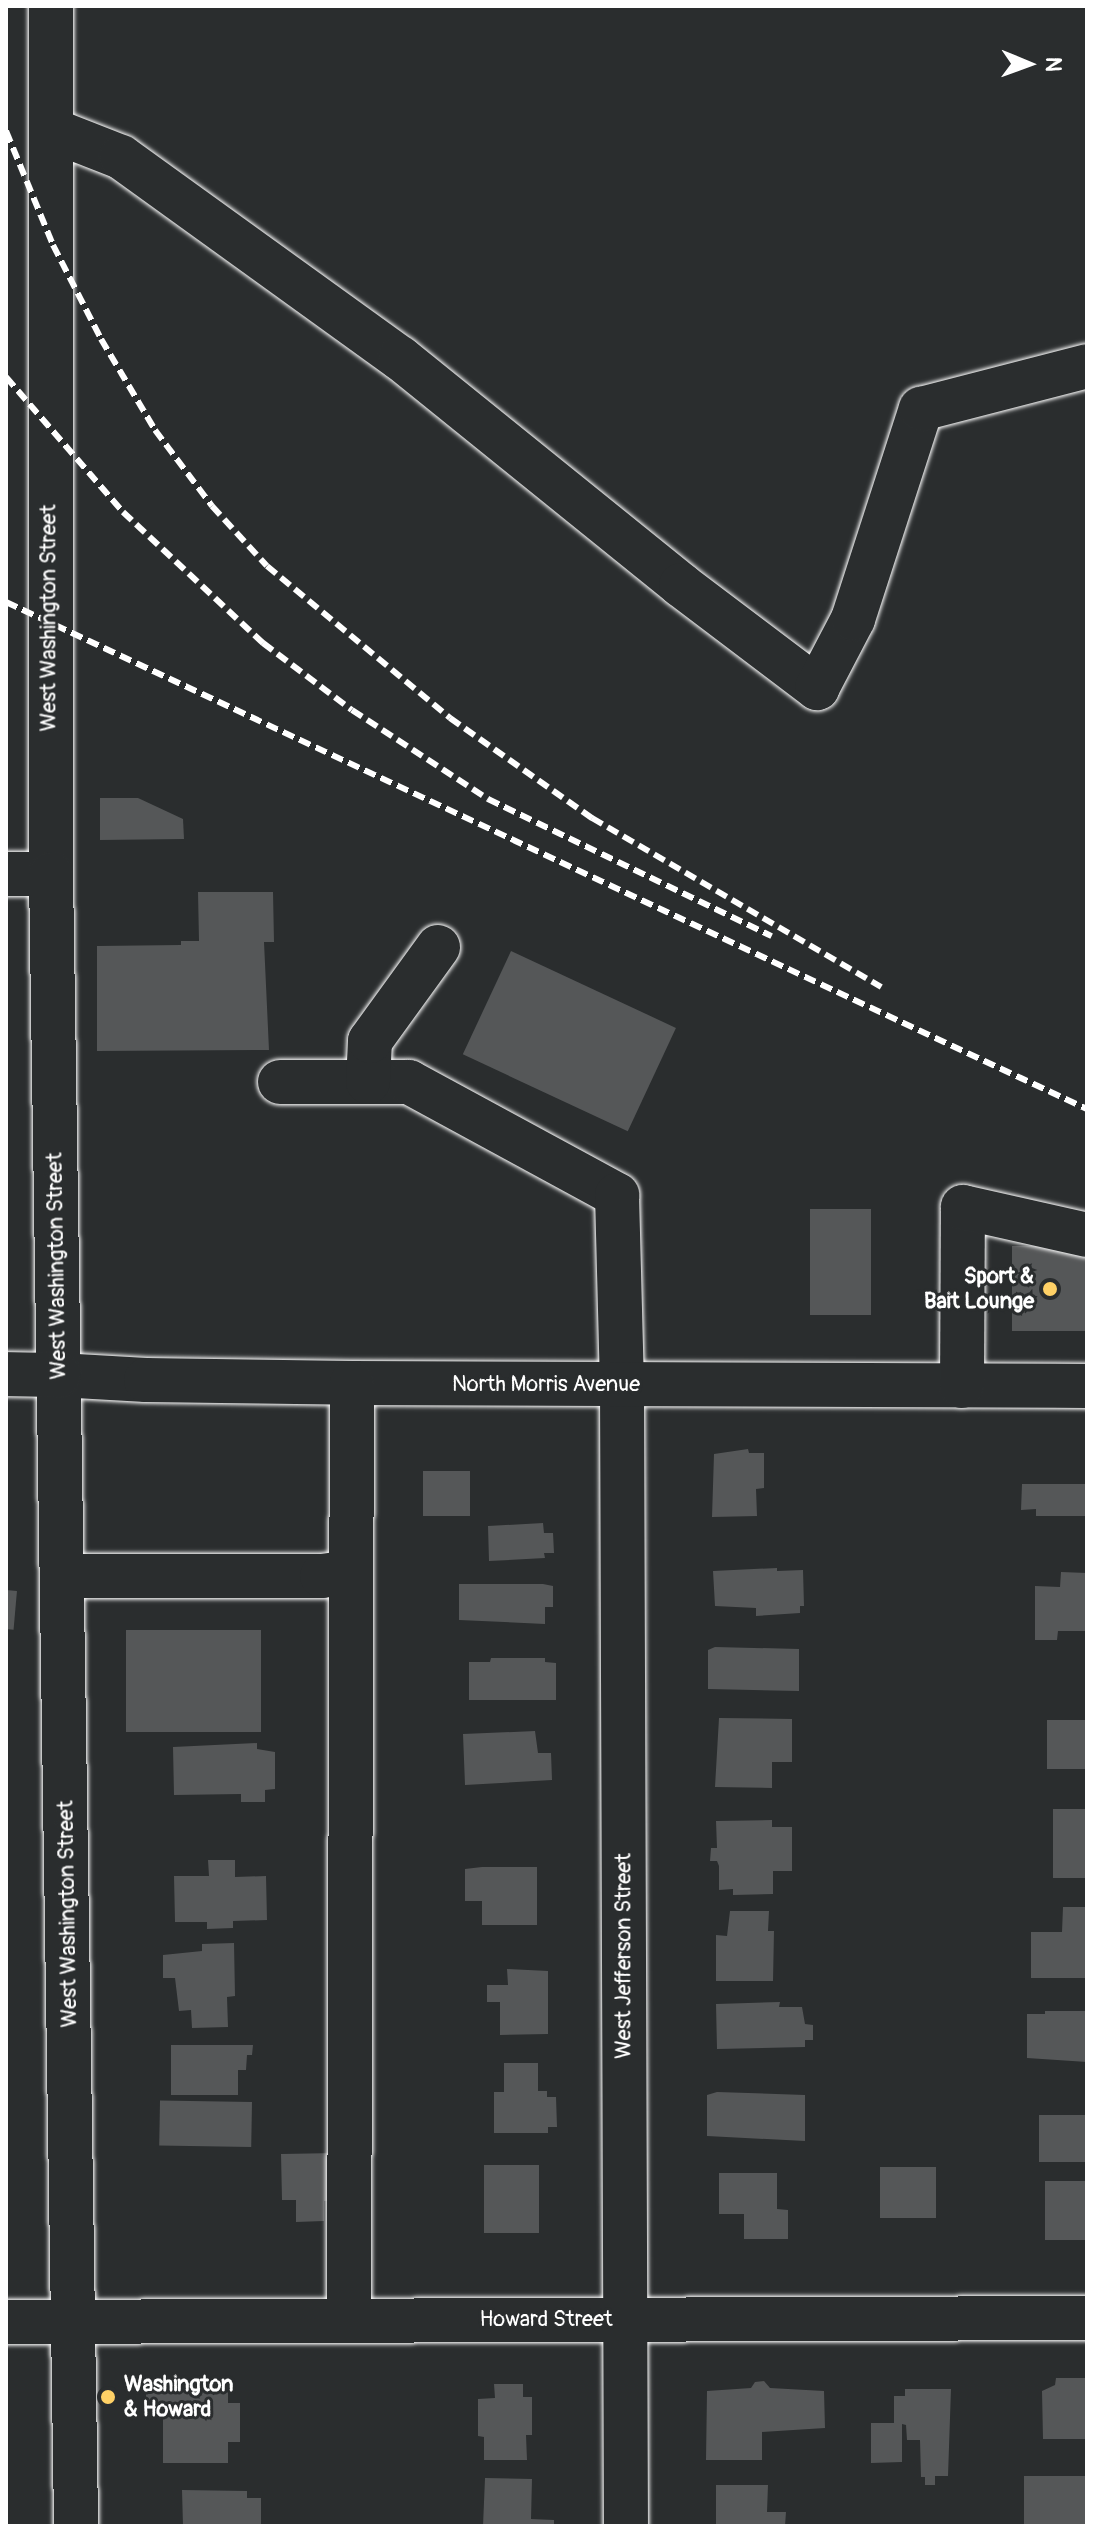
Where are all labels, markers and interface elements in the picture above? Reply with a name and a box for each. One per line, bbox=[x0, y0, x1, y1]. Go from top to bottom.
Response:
north arrow bbox=[989, 24, 1069, 104]
text: N bbox=[1039, 57, 1067, 72]
street label: West Washington Street bbox=[36, 504, 62, 732]
street label: West Washington Street bbox=[42, 1152, 72, 1380]
place label: Sport & Bait Lounge bbox=[924, 1263, 1034, 1314]
marker: Sport & Bait Lounge bbox=[1041, 1280, 1059, 1298]
street label: North Morris Avenue bbox=[452, 1372, 640, 1398]
street label: West Washington Street bbox=[53, 1800, 83, 2028]
street label: West Jefferson Street bbox=[611, 1853, 637, 2059]
street label: Howard Street bbox=[479, 2307, 613, 2333]
place label: Washington & Howard bbox=[124, 2371, 234, 2422]
marker: Washington & Howard bbox=[99, 2388, 117, 2406]

